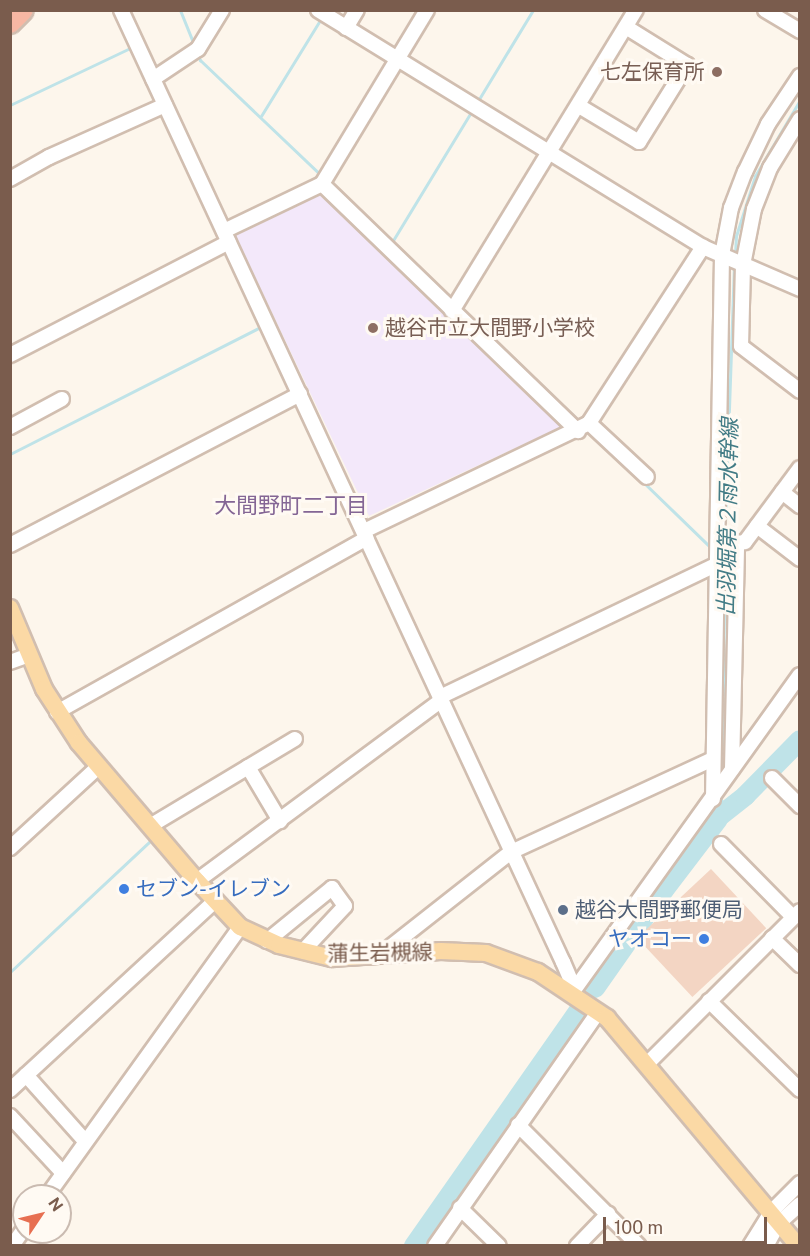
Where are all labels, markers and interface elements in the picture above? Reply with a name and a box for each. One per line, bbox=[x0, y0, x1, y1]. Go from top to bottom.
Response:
place label: 七左保育所 bbox=[600, 59, 705, 85]
marker: 七左保育所 bbox=[710, 65, 724, 79]
place label: 越谷市立大間野小学校 bbox=[385, 315, 595, 341]
marker: 越谷市立大間野小学校 bbox=[366, 321, 380, 335]
water label: 出羽堀第２雨水幹線 bbox=[713, 418, 743, 616]
district label: 大間野町二丁目 bbox=[214, 493, 368, 519]
place label: セブン-イレブン bbox=[136, 876, 291, 902]
marker: セブン-イレブン bbox=[117, 882, 131, 896]
place label: 越谷大間野郵便局 bbox=[575, 897, 743, 923]
marker: 越谷大間野郵便局 bbox=[556, 903, 570, 917]
place label: ヤオコー bbox=[608, 926, 692, 952]
marker: ヤオコー bbox=[697, 932, 711, 946]
street label: 蒲生岩槻線 bbox=[327, 939, 433, 967]
north arrow bbox=[12, 1184, 72, 1244]
text: N bbox=[44, 1194, 67, 1215]
scale bar bbox=[606, 1205, 770, 1243]
text: 100 m bbox=[614, 1217, 663, 1238]

